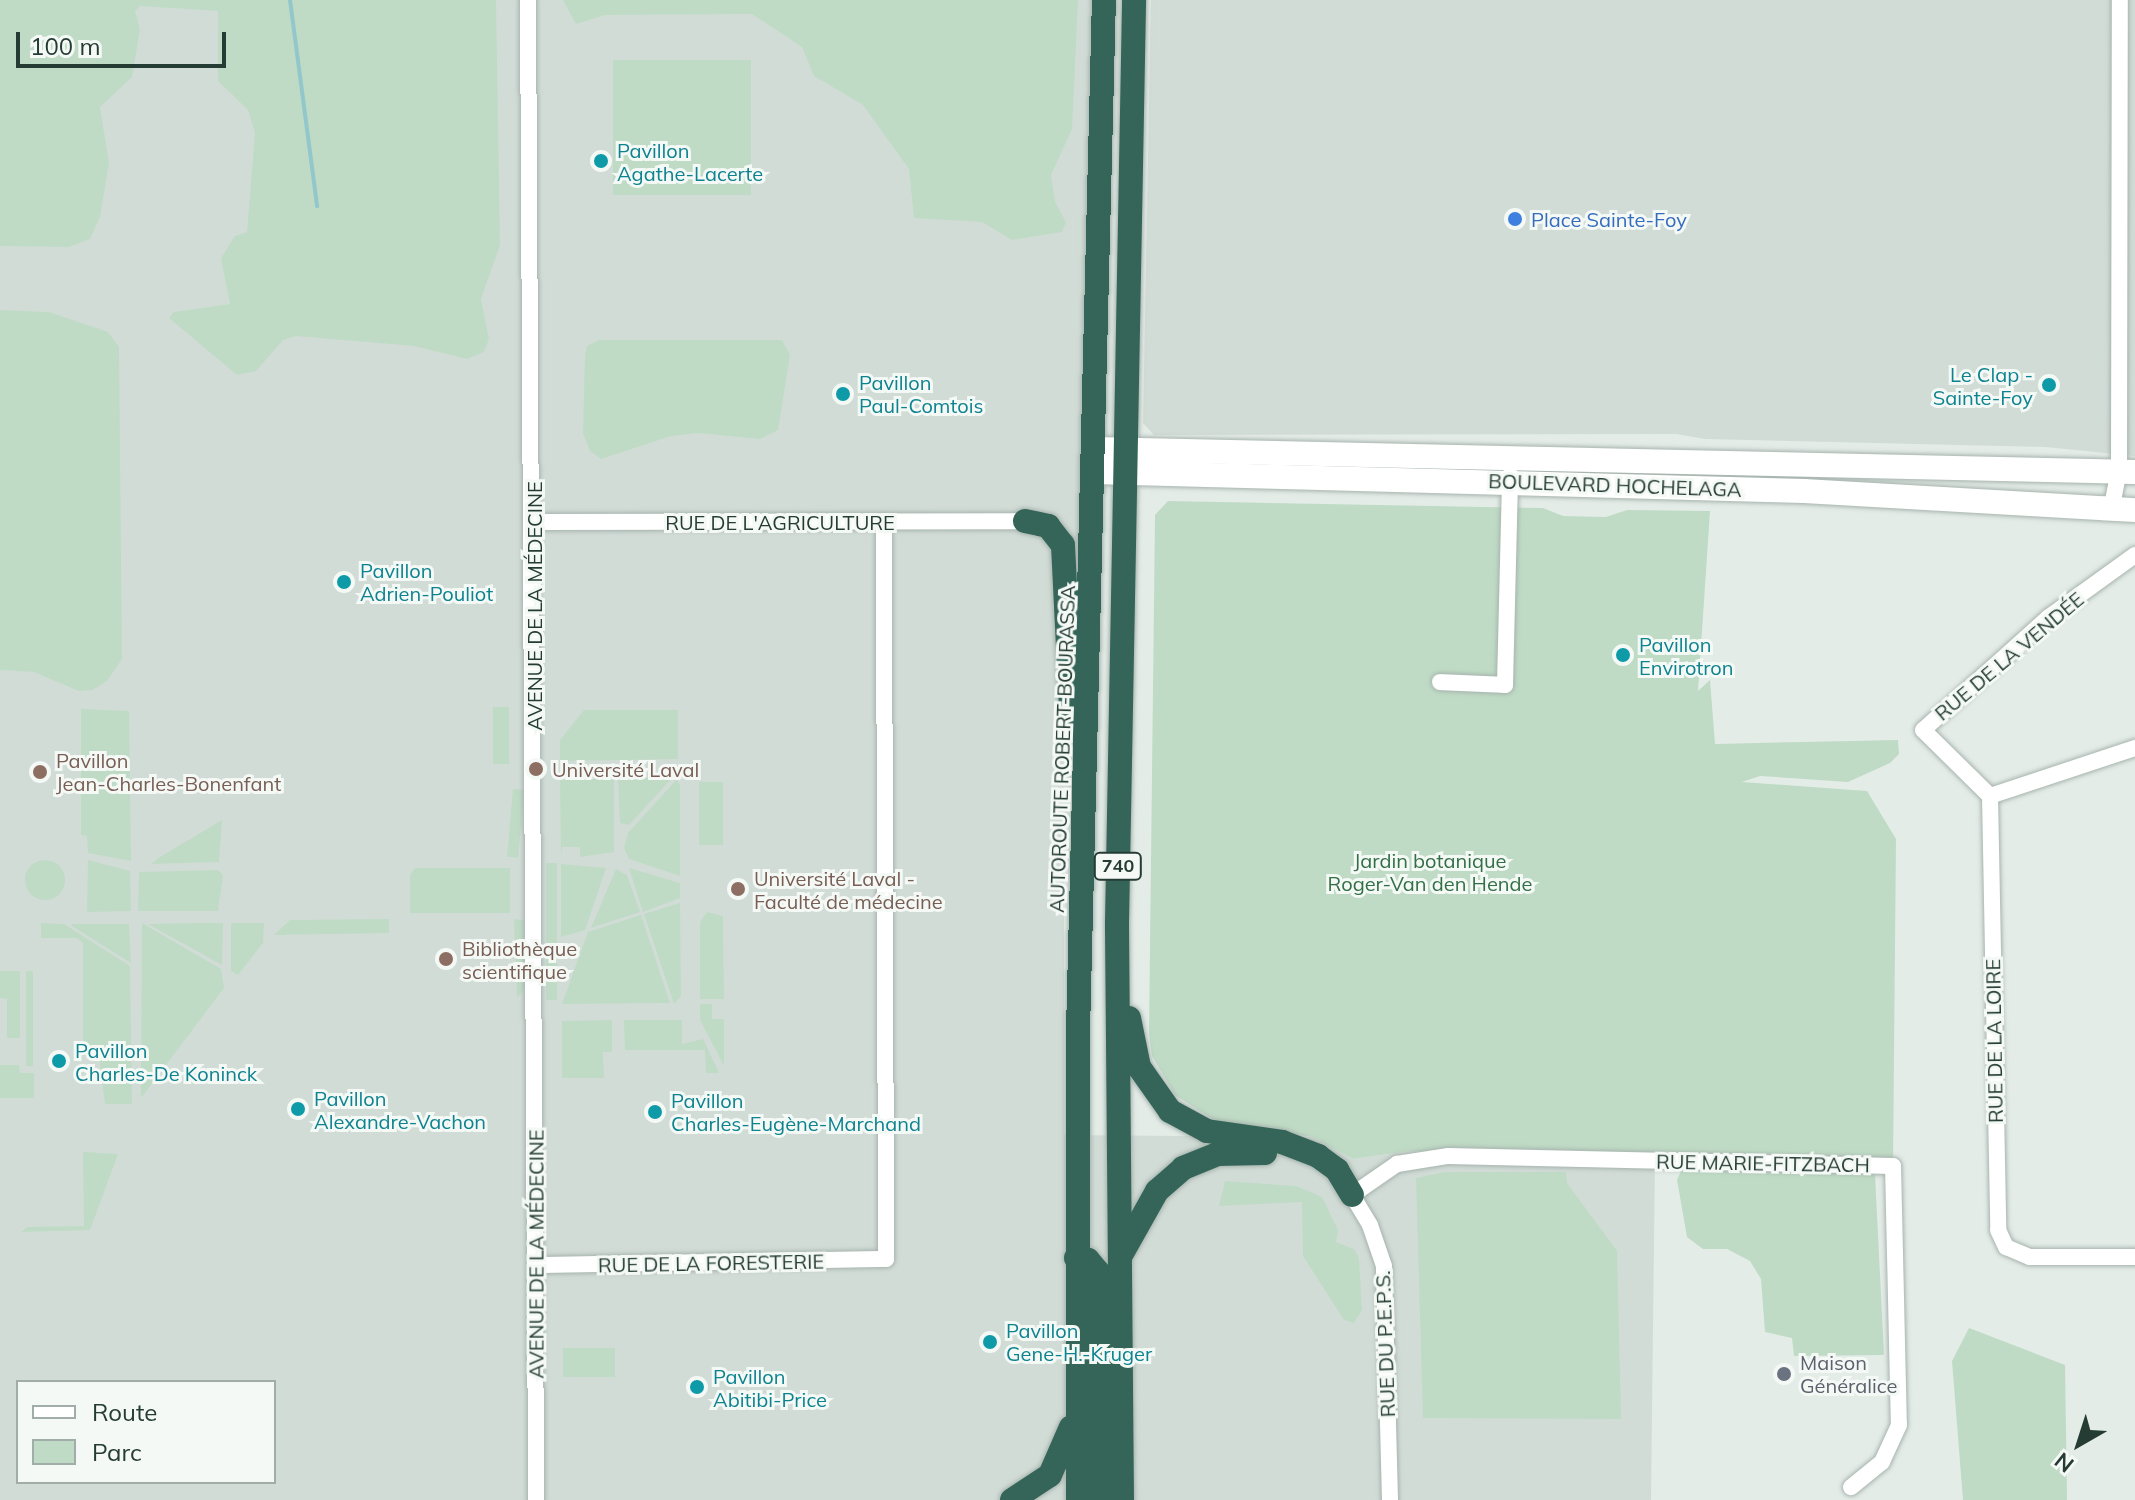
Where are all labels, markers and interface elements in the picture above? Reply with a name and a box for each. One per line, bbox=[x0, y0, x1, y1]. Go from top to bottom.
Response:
scale bar bbox=[20, 16, 230, 66]
text: 100 m bbox=[30, 31, 101, 61]
place label: Pavillon Agathe-Lacerte bbox=[617, 138, 763, 185]
marker: Pavillon Agathe-Lacerte bbox=[592, 152, 610, 170]
place label: Place Sainte-Foy bbox=[1531, 207, 1687, 231]
marker: Place Sainte-Foy bbox=[1506, 210, 1524, 228]
place label: Le Clap - Sainte-Foy bbox=[1933, 362, 2033, 409]
place label: Pavillon Paul-Comtois bbox=[859, 370, 983, 417]
marker: Le Clap - Sainte-Foy bbox=[2040, 376, 2058, 394]
marker: Pavillon Paul-Comtois bbox=[834, 385, 852, 403]
street label: BOULEVARD HOCHELAGA bbox=[1488, 469, 1742, 501]
street label: AVENUE DE LA MÉDECINE bbox=[522, 481, 546, 731]
street label: RUE DE L'AGRICULTURE bbox=[665, 510, 895, 534]
place label: Pavillon Adrien-Pouliot bbox=[360, 558, 493, 605]
marker: Pavillon Adrien-Pouliot bbox=[335, 573, 353, 591]
street label: AUTOROUTE ROBERT-BOURASSA bbox=[1044, 585, 1080, 913]
street label: RUE DE LA VENDÉE bbox=[1930, 587, 2088, 725]
place label: Pavillon Envirotron bbox=[1639, 632, 1733, 679]
marker: Pavillon Envirotron bbox=[1614, 646, 1632, 664]
place label: Pavillon Jean-Charles-Bonenfant bbox=[56, 748, 281, 795]
place label: Université Laval bbox=[552, 757, 699, 781]
marker: Université Laval bbox=[527, 760, 545, 778]
marker: Pavillon Jean-Charles-Bonenfant bbox=[31, 763, 49, 781]
park label: Jardin botanique Roger-Van den Hende bbox=[1328, 849, 1532, 896]
road number: 740 bbox=[1092, 852, 1144, 880]
place label: Université Laval - Faculté de médecine bbox=[754, 866, 943, 913]
marker: Université Laval - Faculté de médecine bbox=[729, 880, 747, 898]
place label: Bibliothèque scientifique bbox=[462, 936, 577, 983]
marker: Bibliothèque scientifique bbox=[437, 950, 455, 968]
street label: RUE DE LA LOIRE bbox=[1981, 959, 2007, 1123]
place label: Pavillon Charles-De Koninck bbox=[75, 1038, 257, 1085]
marker: Pavillon Charles-De Koninck bbox=[50, 1052, 68, 1070]
place label: Pavillon Alexandre-Vachon bbox=[314, 1086, 486, 1133]
place label: Pavillon Charles-Eugène-Marchand bbox=[671, 1088, 921, 1135]
marker: Pavillon Alexandre-Vachon bbox=[289, 1100, 307, 1118]
marker: Pavillon Charles-Eugène-Marchand bbox=[646, 1103, 664, 1121]
street label: AVENUE DE LA MÉDECINE bbox=[524, 1129, 548, 1379]
street label: RUE MARIE-FITZBACH bbox=[1656, 1149, 1870, 1177]
street label: RUE DE LA FORESTERIE bbox=[598, 1249, 824, 1277]
street label: RUE DU P.E.P.S. bbox=[1370, 1270, 1400, 1418]
place label: Pavillon Gene-H.-Kruger bbox=[1006, 1318, 1152, 1365]
marker: Pavillon Gene-H.-Kruger bbox=[981, 1333, 999, 1351]
place label: Maison Généralice bbox=[1800, 1350, 1897, 1397]
place label: Pavillon Abitibi-Price bbox=[713, 1364, 827, 1411]
marker: Maison Généralice bbox=[1775, 1365, 1793, 1383]
marker: Pavillon Abitibi-Price bbox=[688, 1378, 706, 1396]
legend bbox=[16, 1380, 276, 1484]
text: Route bbox=[92, 1397, 157, 1427]
north arrow bbox=[2039, 1404, 2119, 1484]
text: Parc bbox=[92, 1437, 142, 1467]
text: N bbox=[2049, 1447, 2079, 1479]

